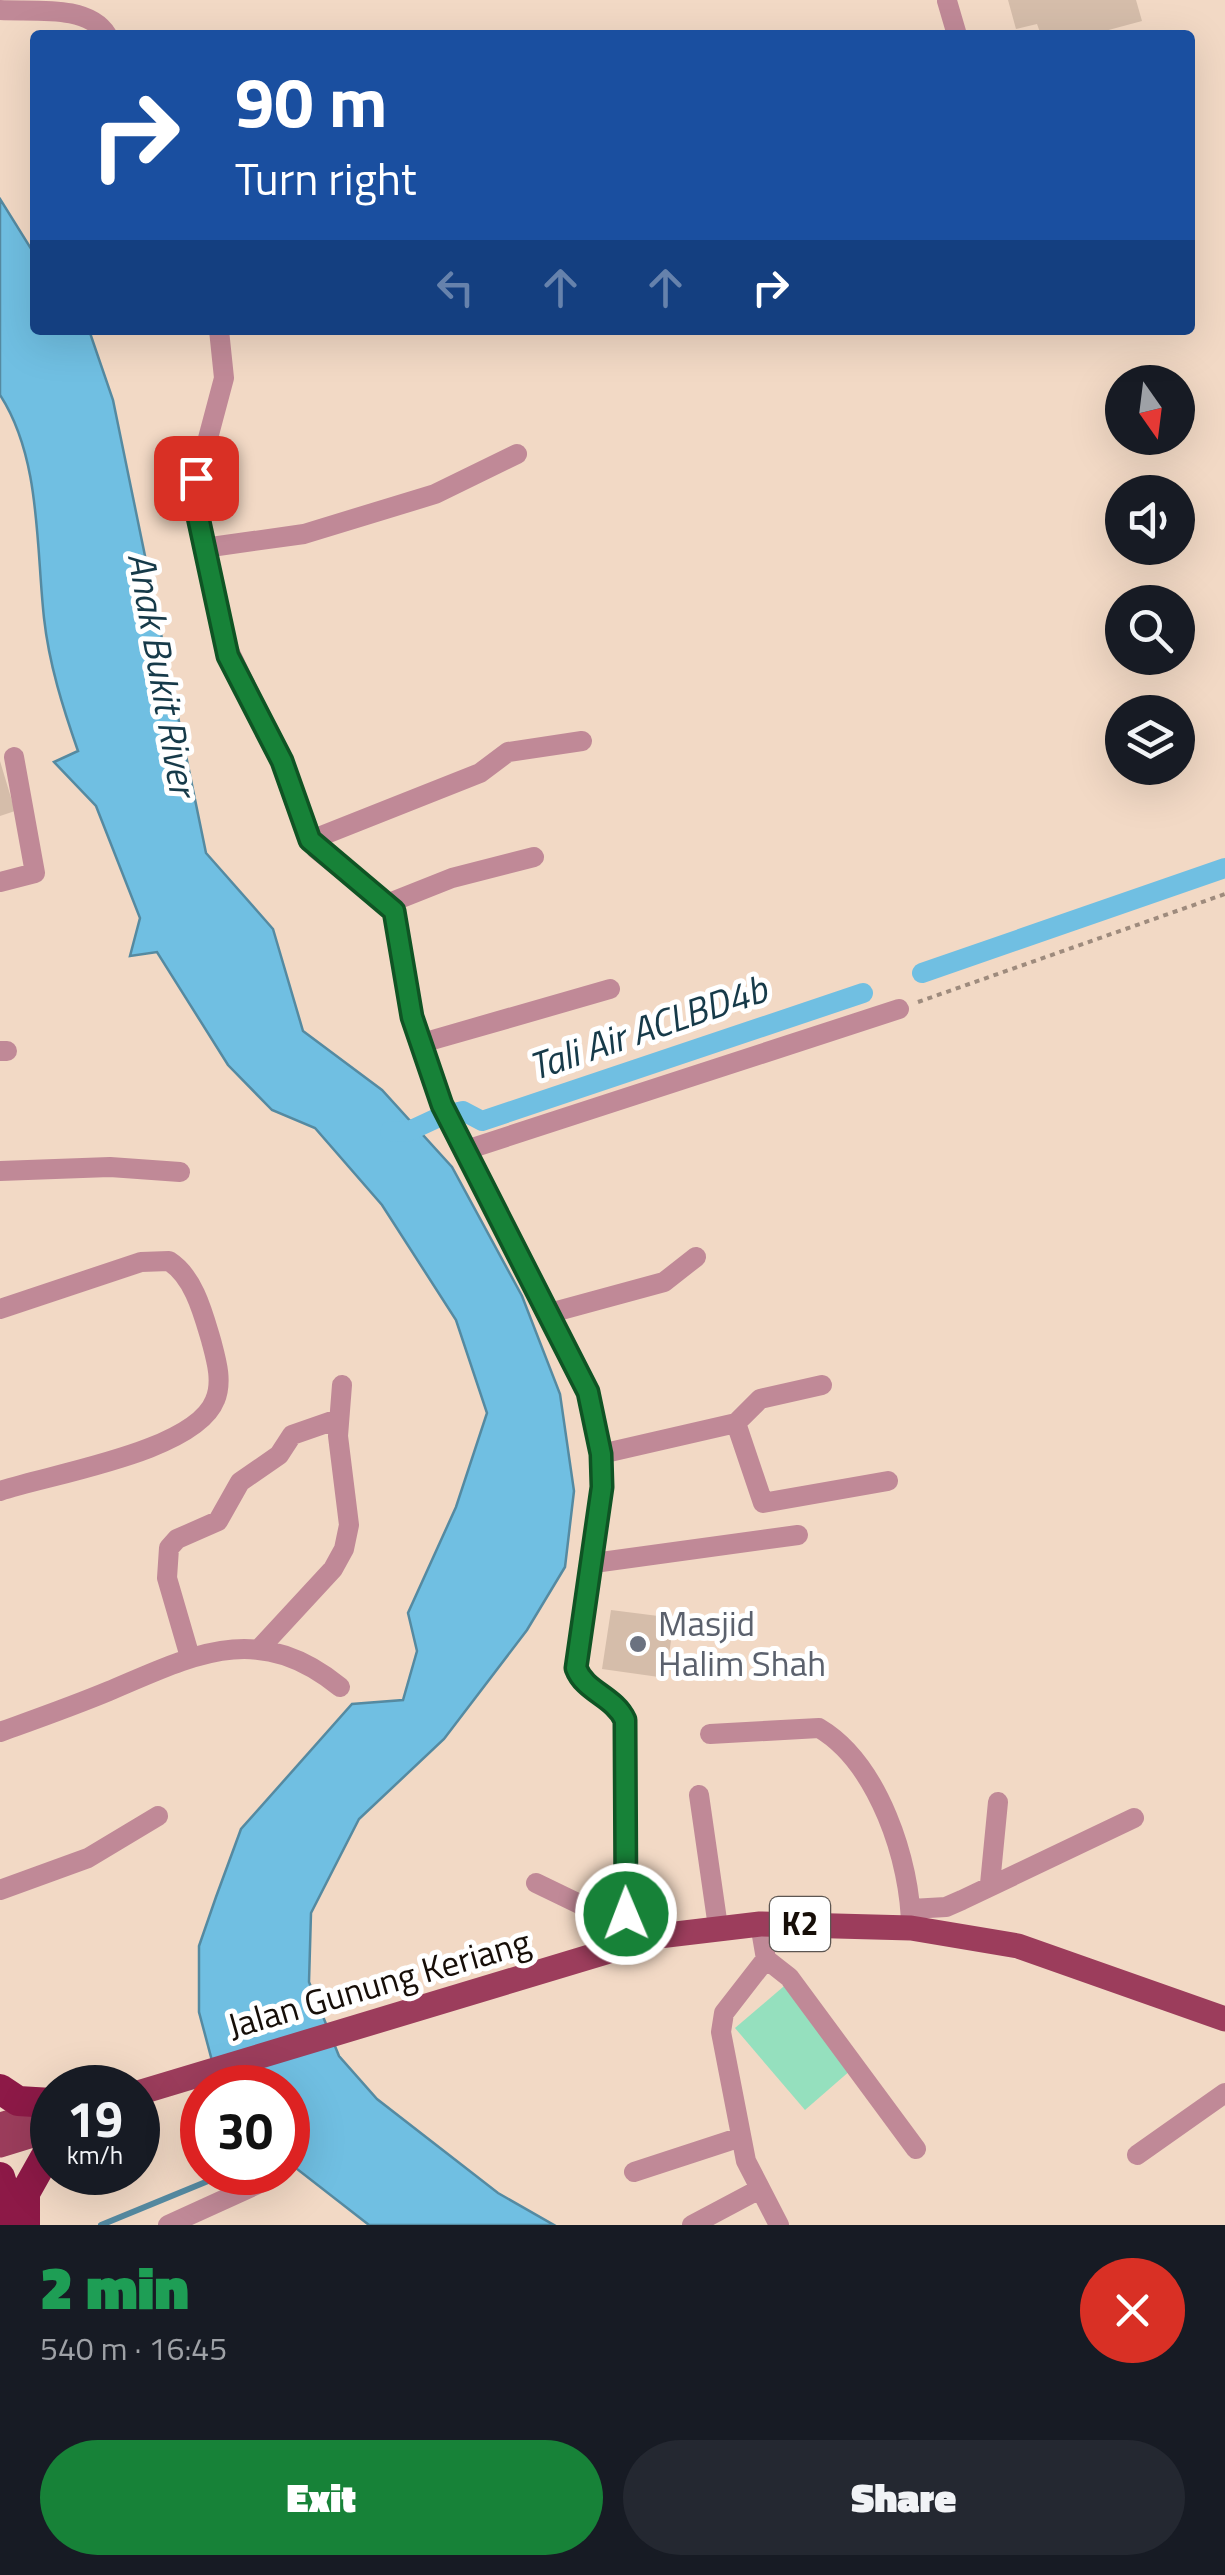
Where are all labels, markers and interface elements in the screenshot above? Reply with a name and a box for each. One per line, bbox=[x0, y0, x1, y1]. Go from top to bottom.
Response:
text: 90 m bbox=[235, 48, 388, 154]
icon: right bbox=[70, 70, 200, 200]
text: Turn right bbox=[235, 144, 417, 212]
icon: left bbox=[428, 260, 483, 315]
icon: ahead bbox=[533, 260, 588, 315]
icon: ahead bbox=[638, 260, 693, 315]
icon: right bbox=[743, 260, 798, 315]
north arrow bbox=[1105, 365, 1195, 455]
map controls bbox=[1105, 365, 1195, 785]
pin bbox=[154, 436, 239, 521]
icon: arrive bbox=[169, 451, 224, 506]
button: sound bbox=[1105, 475, 1195, 565]
water label: Anak Bukit River bbox=[113, 548, 214, 804]
button: search bbox=[1105, 585, 1195, 675]
button: layers bbox=[1105, 695, 1195, 785]
water label: Tali Air ACLBD4b bbox=[521, 959, 776, 1095]
place label: Masjid Halim Shah bbox=[658, 1596, 826, 1690]
marker: Masjid Halim Shah bbox=[627, 1633, 649, 1655]
position arrow bbox=[574, 1862, 678, 1966]
road number: K2 bbox=[770, 1897, 830, 1951]
street label: Jalan Gunung Keriang bbox=[221, 1914, 537, 2052]
speed limit sign: 30 bbox=[180, 2065, 310, 2195]
text: 19 bbox=[67, 2080, 123, 2156]
text: km/h bbox=[67, 2136, 123, 2174]
text: 2 min bbox=[40, 2241, 189, 2332]
button: close bbox=[1080, 2258, 1185, 2363]
text: 540 m · 16:45 bbox=[40, 2324, 227, 2372]
button: Exit bbox=[40, 2440, 603, 2555]
button: Share bbox=[623, 2440, 1185, 2555]

